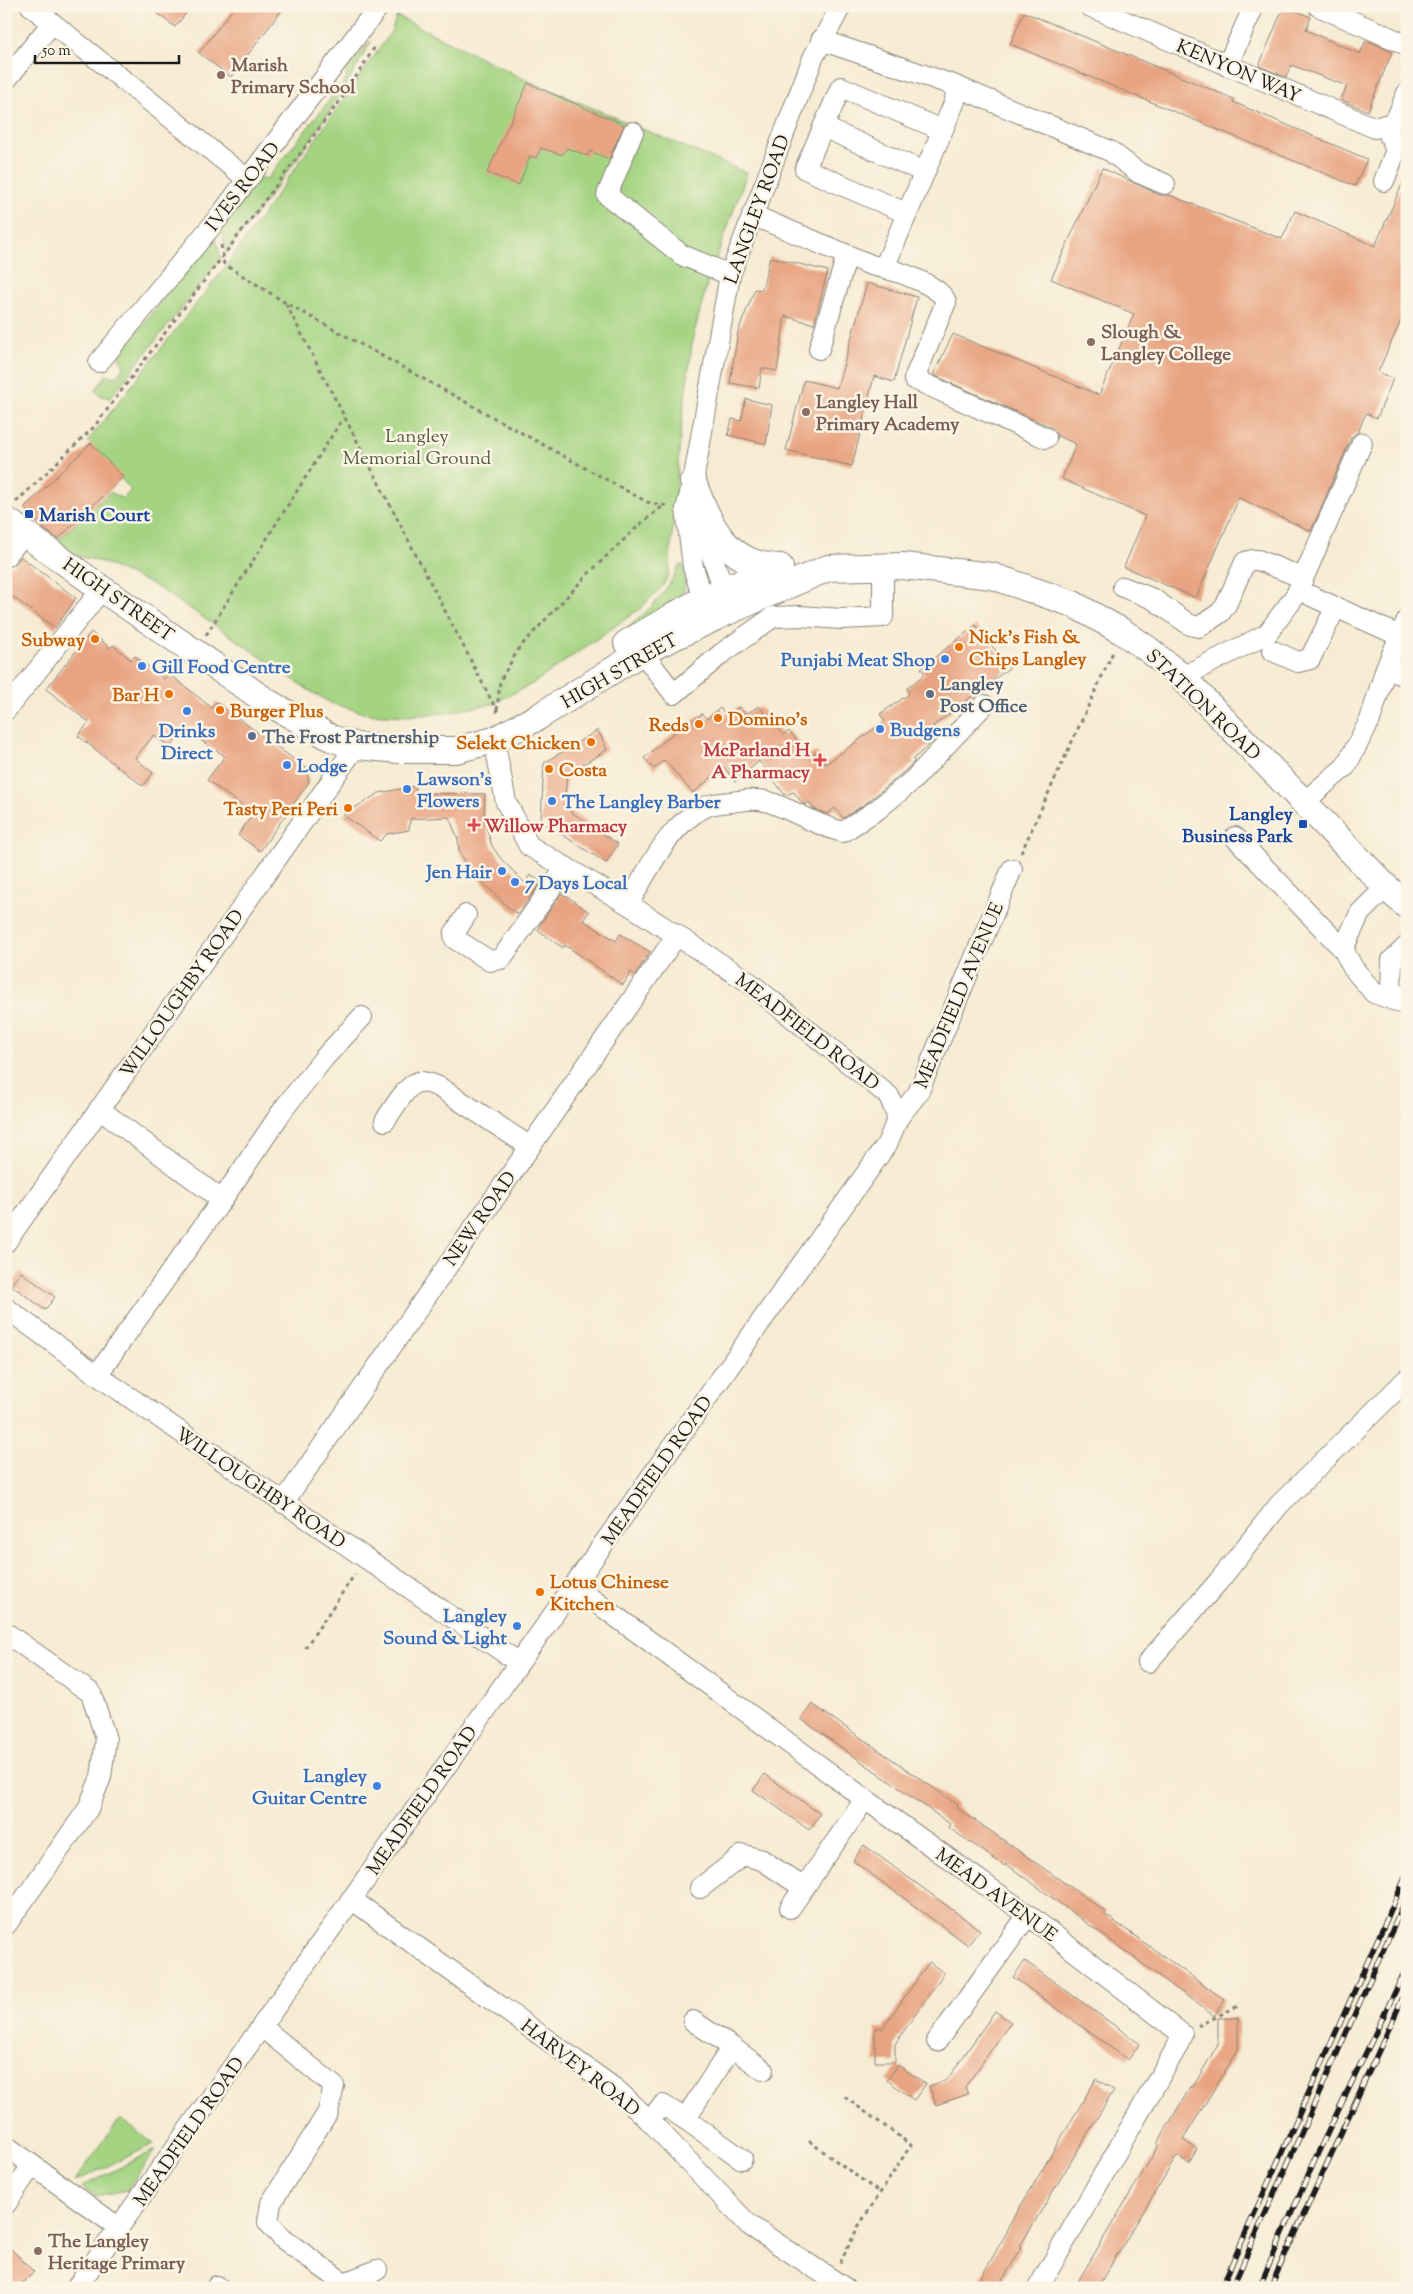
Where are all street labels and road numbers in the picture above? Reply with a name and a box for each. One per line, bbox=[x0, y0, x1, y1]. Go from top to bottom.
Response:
street label: KENYON WAY bbox=[1171, 34, 1305, 111]
street label: LANGLEY ROAD bbox=[719, 131, 798, 288]
street label: IVES ROAD bbox=[200, 137, 288, 238]
street label: HIGH STREET bbox=[56, 553, 179, 650]
street label: HIGH STREET bbox=[557, 628, 684, 716]
street label: STATION ROAD bbox=[1139, 644, 1266, 768]
street label: MEADFIELD AVENUE bbox=[909, 898, 1012, 1093]
street label: WILLOUGHBY ROAD bbox=[115, 905, 252, 1084]
street label: MEADFIELD ROAD bbox=[728, 968, 885, 1098]
street label: NEW ROAD bbox=[438, 1166, 524, 1272]
street label: MEADFIELD ROAD bbox=[596, 1391, 720, 1552]
street label: WILLOUGHBY ROAD bbox=[169, 1422, 350, 1556]
street label: MEADFIELD ROAD bbox=[361, 1721, 485, 1882]
street label: MEAD AVENUE bbox=[929, 1842, 1063, 1950]
street label: HARVEY ROAD bbox=[514, 2014, 645, 2124]
street label: MEADFIELD ROAD bbox=[128, 2052, 252, 2213]

